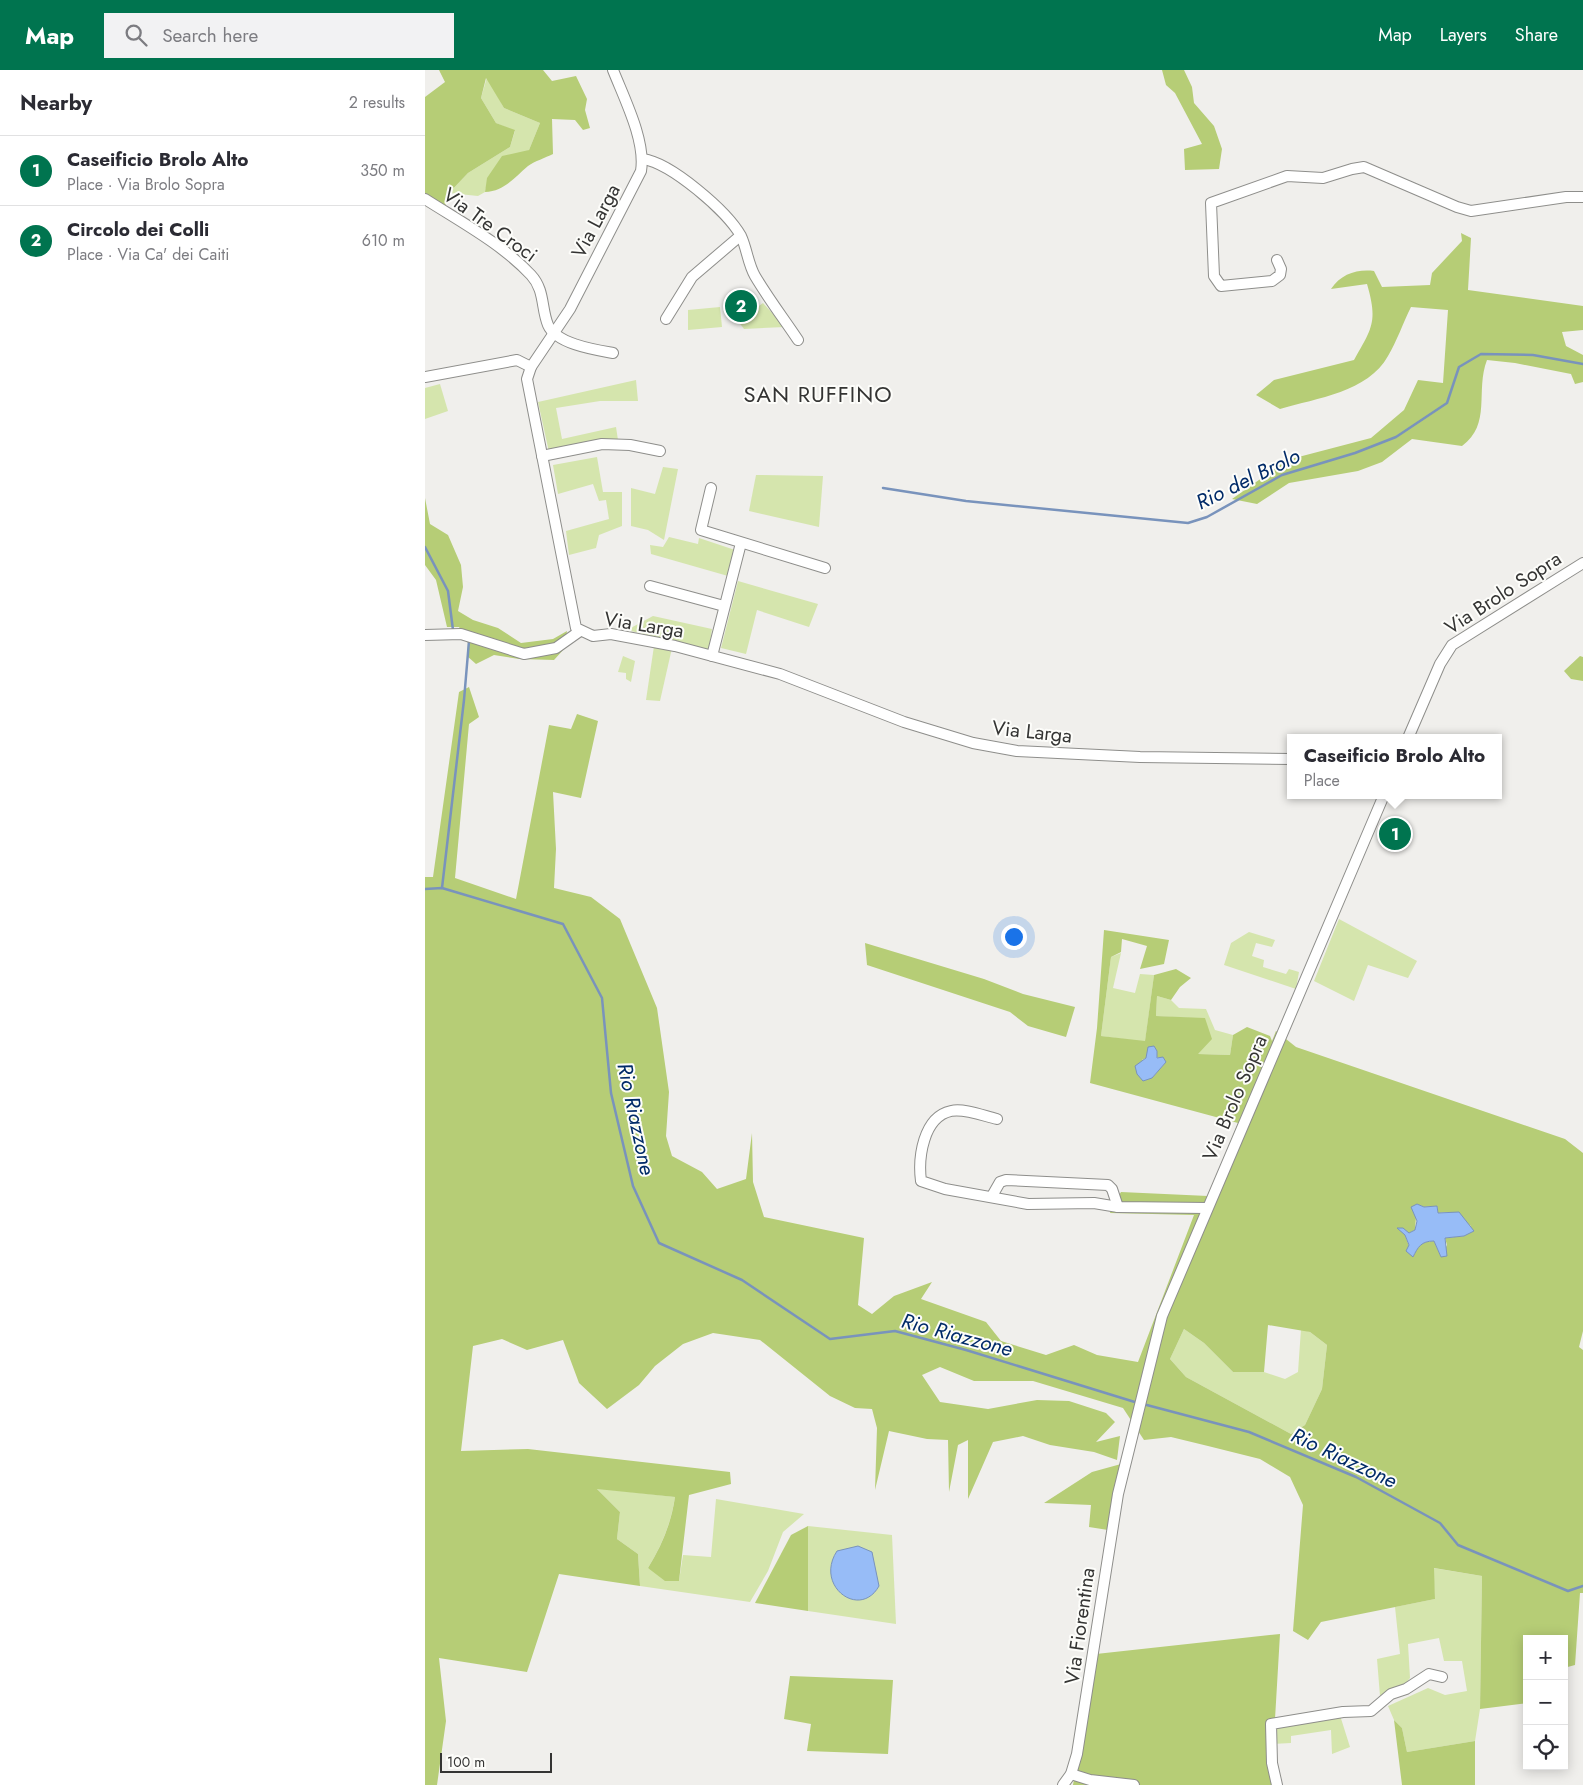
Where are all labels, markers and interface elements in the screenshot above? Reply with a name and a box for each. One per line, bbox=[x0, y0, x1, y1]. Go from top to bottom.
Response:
search box bbox=[104, 13, 454, 58]
text: Map bbox=[25, 18, 74, 53]
icon: search bbox=[122, 21, 150, 49]
text: Search here bbox=[162, 22, 258, 49]
text: Map bbox=[1378, 22, 1412, 48]
text: Layers bbox=[1440, 22, 1487, 48]
text: Share bbox=[1515, 22, 1558, 48]
text: Nearby bbox=[20, 88, 92, 118]
text: 2 results bbox=[349, 91, 405, 114]
text: Caseificio Brolo Alto bbox=[67, 146, 248, 173]
text: 1 bbox=[32, 159, 40, 182]
text: 350 m bbox=[360, 159, 405, 182]
text: Place · Via Brolo Sopra bbox=[67, 173, 225, 196]
street label: Via Larga bbox=[564, 179, 628, 263]
street label: Via Tre Croci bbox=[437, 181, 543, 269]
text: Circolo dei Colli bbox=[67, 216, 209, 243]
text: 2 bbox=[31, 229, 41, 252]
text: 610 m bbox=[362, 229, 405, 252]
text: Place · Via Ca' dei Caiti bbox=[67, 243, 229, 266]
pin: 2 bbox=[725, 287, 757, 325]
district label: SAN RUFFINO bbox=[743, 378, 893, 410]
water label: Rio del Brolo bbox=[1191, 441, 1305, 517]
street label: Via Brolo Sopra bbox=[1439, 544, 1567, 642]
street label: Via Larga bbox=[602, 604, 686, 646]
street label: Via Larga bbox=[991, 713, 1073, 751]
popup bbox=[1287, 734, 1502, 799]
text: Caseificio Brolo Alto bbox=[1304, 742, 1485, 769]
text: Place bbox=[1304, 769, 1340, 792]
pin: 1 bbox=[1379, 815, 1411, 853]
your location bbox=[1001, 924, 1027, 950]
street label: Via Brolo Sopra bbox=[1195, 1031, 1275, 1165]
water label: Rio Riazzone bbox=[609, 1060, 663, 1178]
water label: Rio Riazzone bbox=[898, 1306, 1016, 1364]
water label: Rio Riazzone bbox=[1286, 1420, 1402, 1496]
street label: Via Fiorentina bbox=[1057, 1566, 1103, 1686]
map controls bbox=[1523, 1635, 1568, 1770]
button: + bbox=[1523, 1635, 1568, 1680]
button: − bbox=[1523, 1680, 1568, 1725]
button: locate bbox=[1523, 1725, 1568, 1770]
scale bar bbox=[440, 1750, 553, 1773]
text: 100 m bbox=[447, 1752, 485, 1772]

